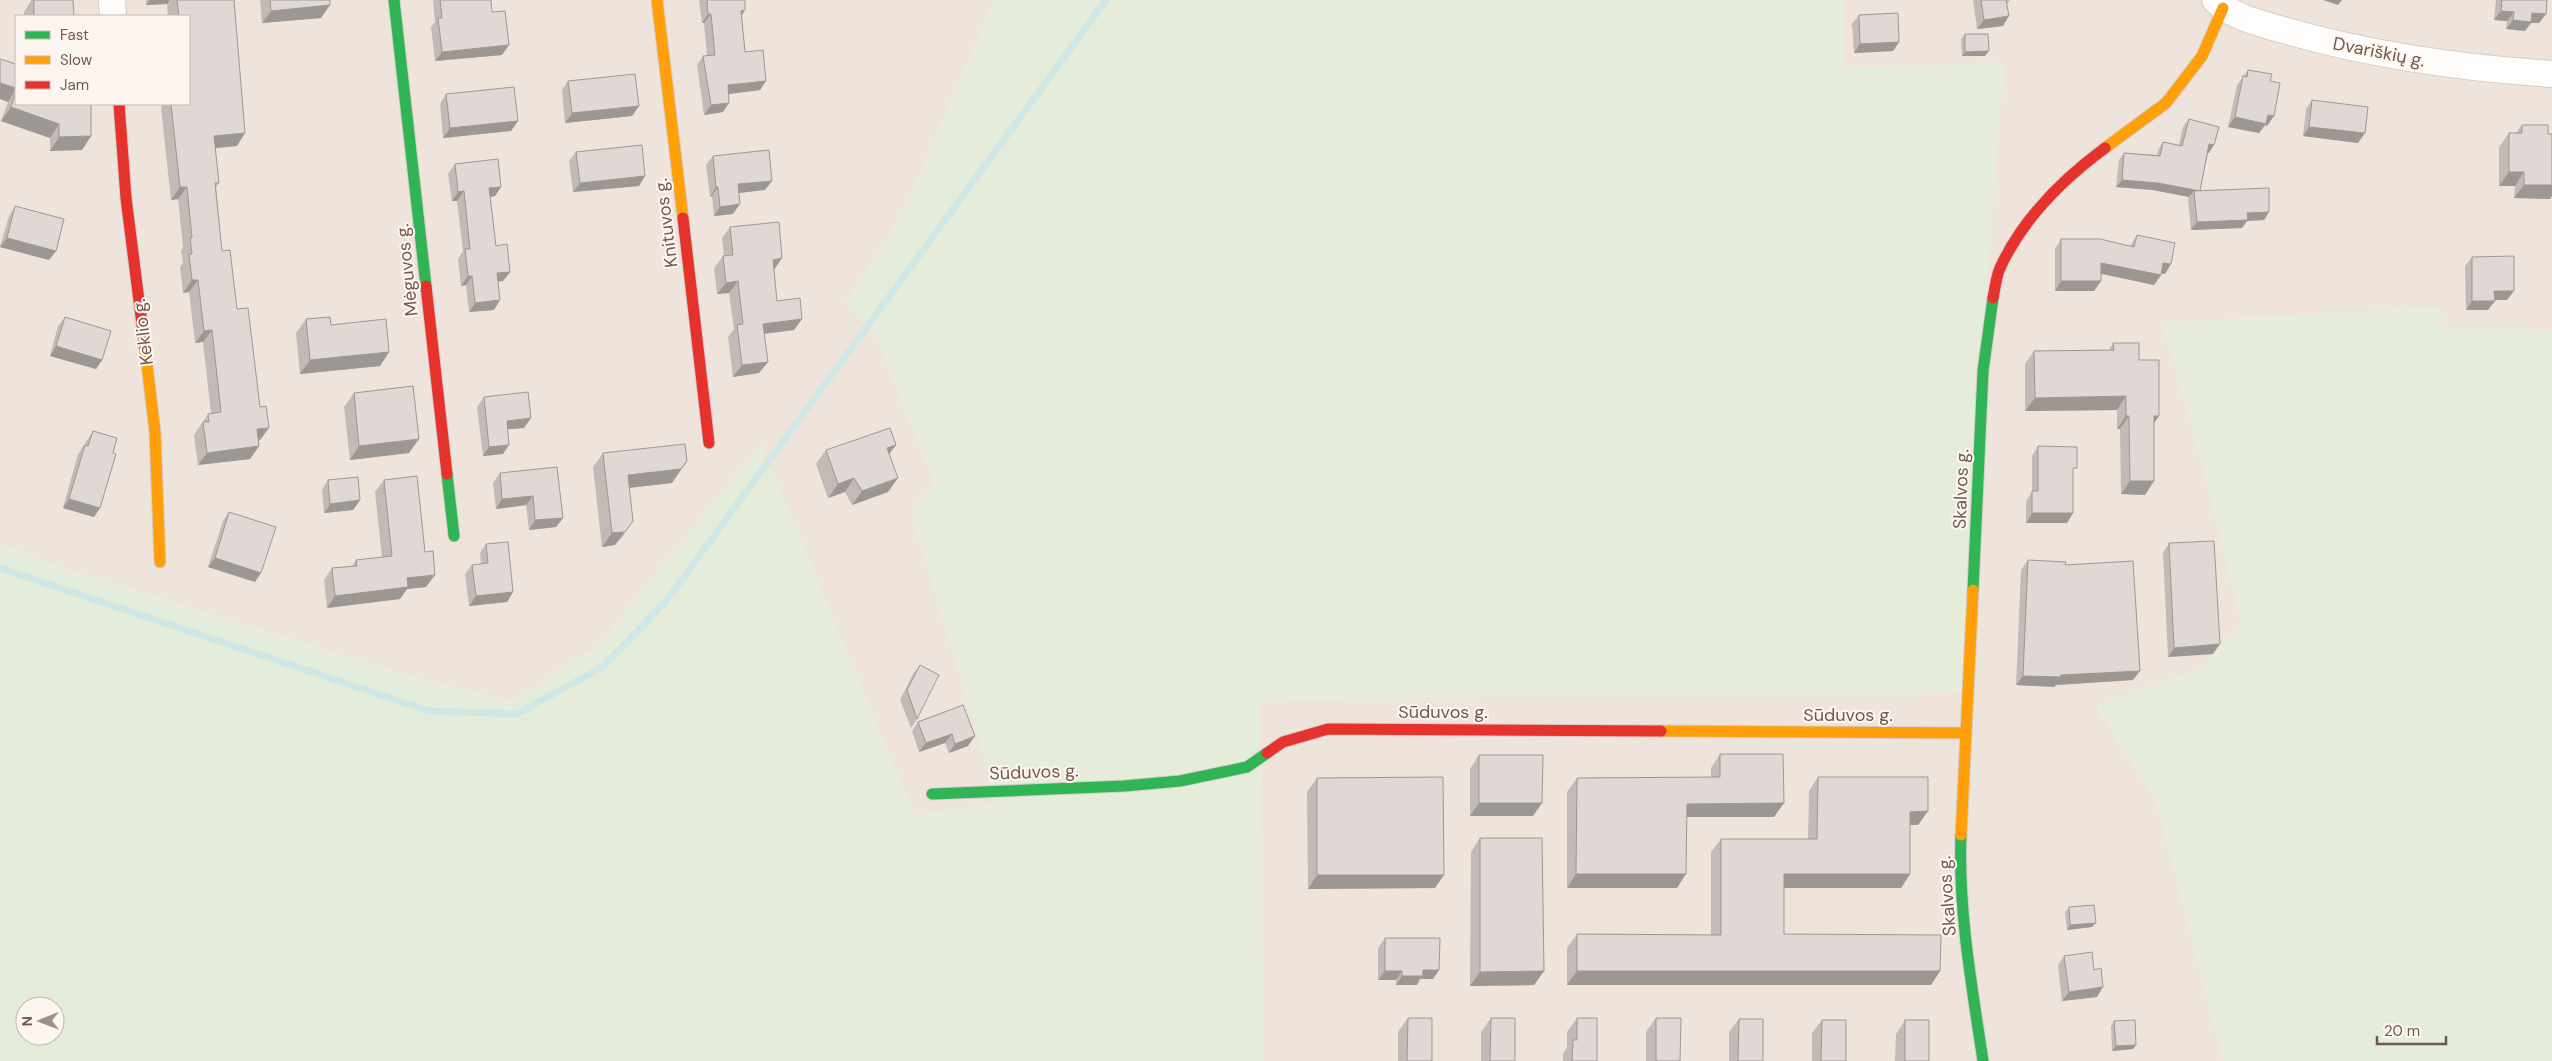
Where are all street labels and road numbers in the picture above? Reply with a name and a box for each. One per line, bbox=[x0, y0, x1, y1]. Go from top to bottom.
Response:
street label: Dvariškių g. bbox=[2331, 31, 2427, 73]
street label: Knituvos g. bbox=[649, 177, 683, 269]
street label: Mėguvos g. bbox=[390, 223, 424, 317]
street label: Keklio g. bbox=[127, 297, 159, 367]
street label: Skalvos g. bbox=[1948, 448, 1974, 530]
street label: Sūduvos g. bbox=[1398, 700, 1488, 724]
street label: Sūduvos g. bbox=[1803, 703, 1893, 727]
street label: Sūduvos g. bbox=[989, 758, 1079, 786]
street label: Skalvos g. bbox=[1932, 855, 1962, 937]

